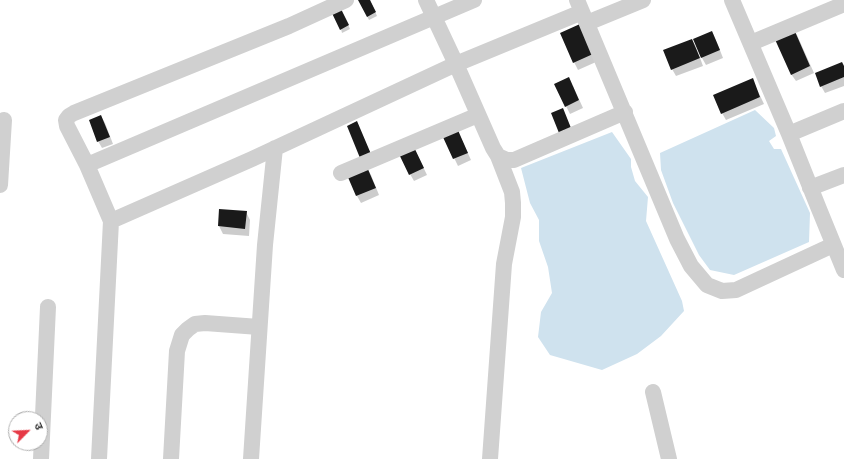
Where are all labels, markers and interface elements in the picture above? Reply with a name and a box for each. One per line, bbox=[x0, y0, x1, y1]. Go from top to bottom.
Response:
north arrow bbox=[8, 411, 48, 451]
text: उ bbox=[32, 421, 45, 432]

